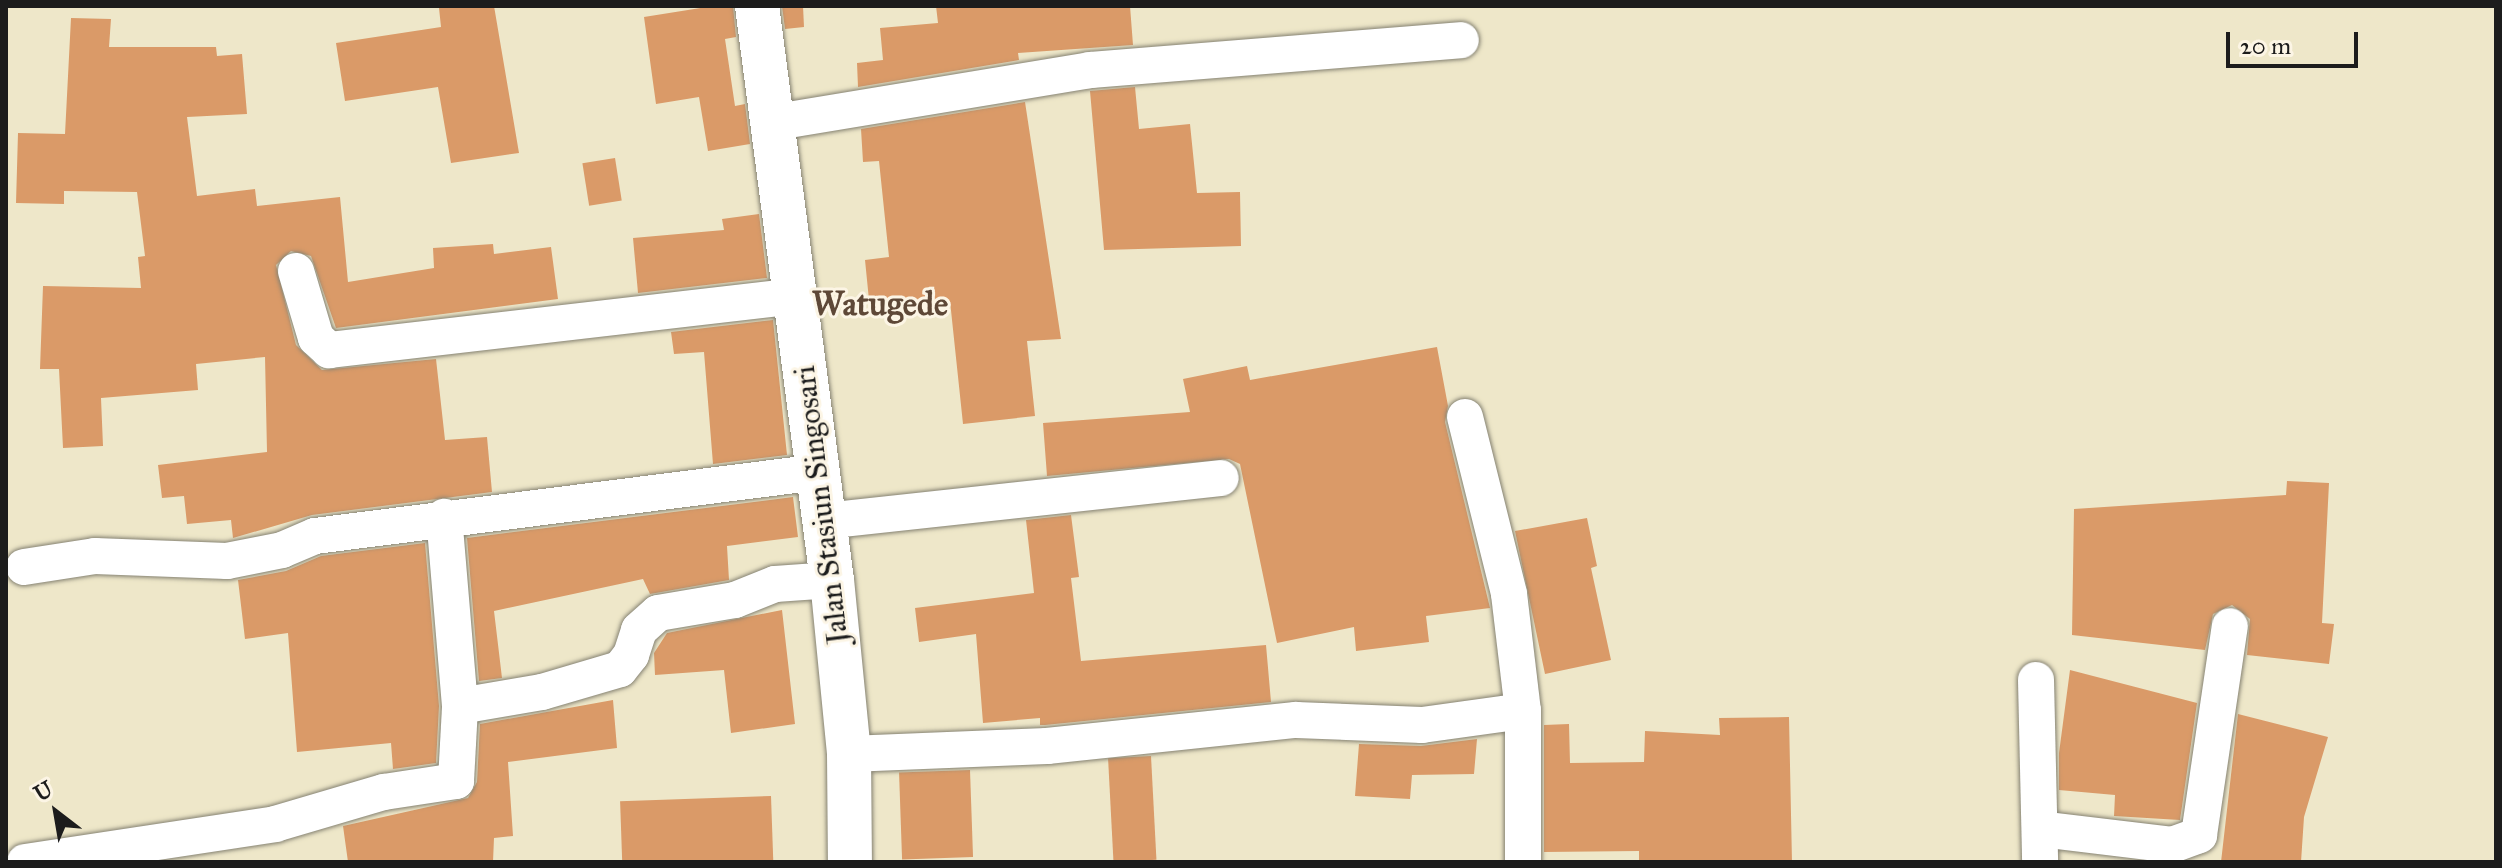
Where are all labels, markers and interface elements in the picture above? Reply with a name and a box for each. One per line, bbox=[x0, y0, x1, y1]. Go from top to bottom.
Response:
scale bar bbox=[2230, 16, 2362, 66]
text: 20 m bbox=[2240, 31, 2291, 61]
district label: Watugede bbox=[812, 284, 948, 324]
street label: Jalan Stasiun Singosari bbox=[786, 364, 856, 646]
north arrow bbox=[16, 772, 96, 852]
text: U bbox=[29, 775, 58, 807]

